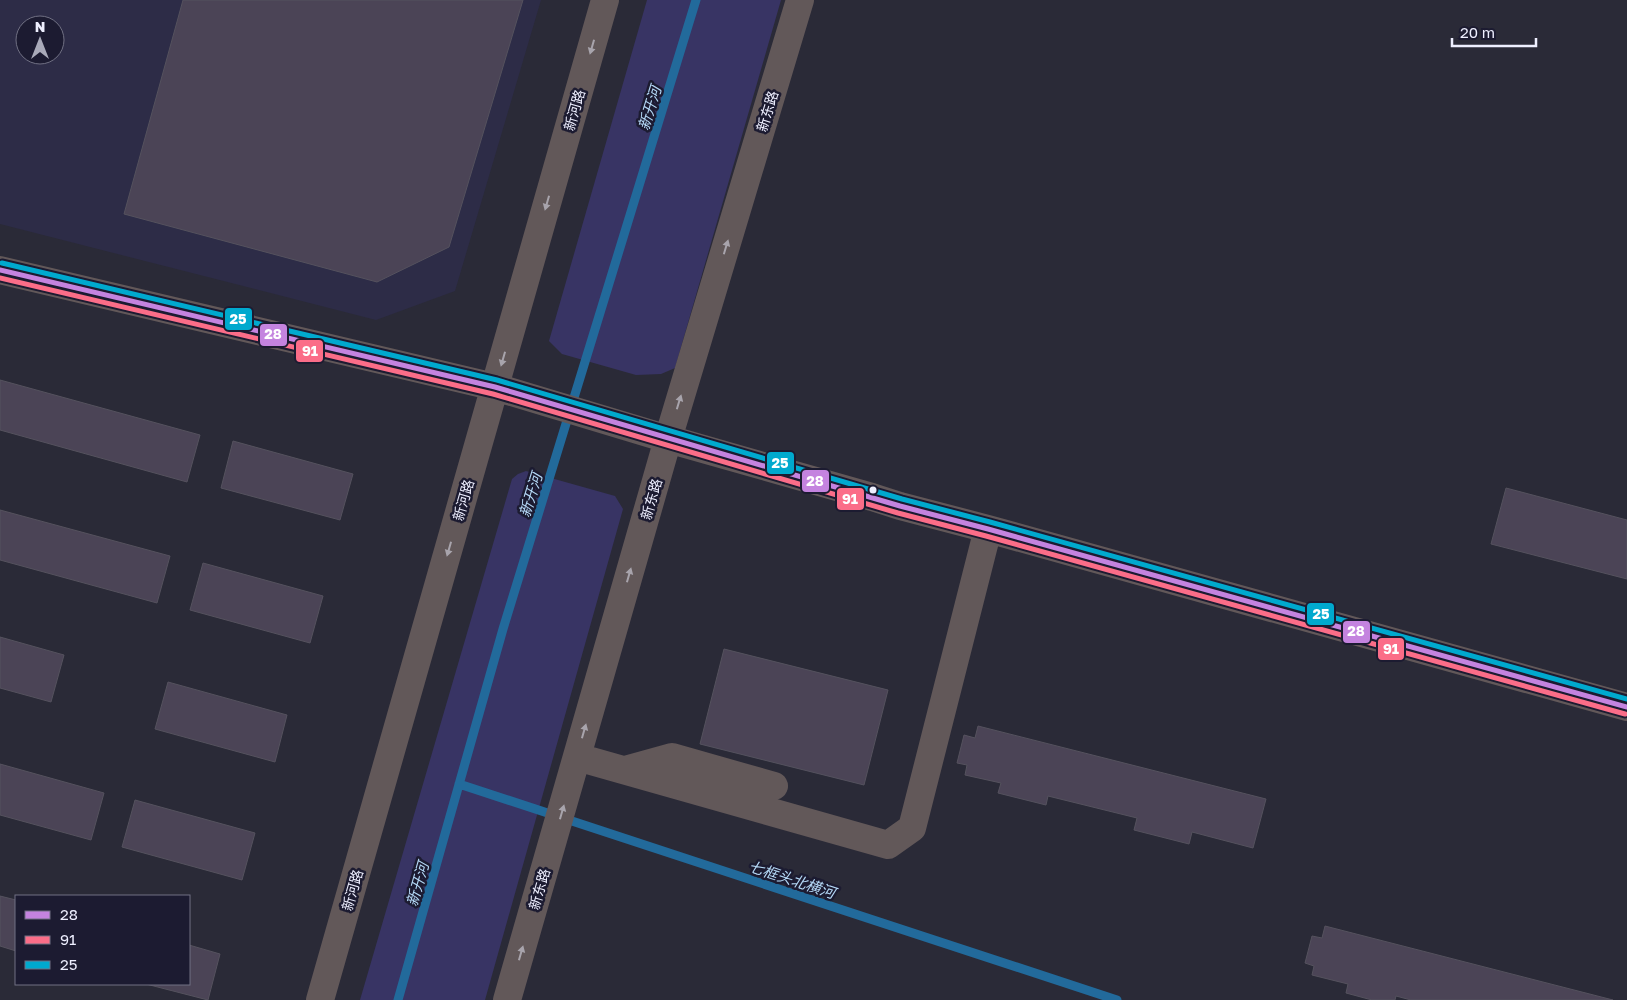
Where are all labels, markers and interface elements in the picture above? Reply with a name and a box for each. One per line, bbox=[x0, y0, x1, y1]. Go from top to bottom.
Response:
north arrow bbox=[15, 15, 65, 65]
scale bar bbox=[1452, 15, 1536, 47]
text: N bbox=[35, 18, 45, 35]
text: 20 m bbox=[1460, 23, 1495, 41]
one-way arrow bbox=[587, 39, 595, 54]
water label: 新开河 bbox=[634, 81, 665, 132]
street label: 新河路 bbox=[560, 87, 588, 133]
street label: 新东路 bbox=[753, 88, 781, 134]
one-way arrow bbox=[543, 196, 551, 211]
one-way arrow bbox=[723, 239, 731, 254]
line badge: 25 bbox=[224, 307, 253, 331]
text: 25 bbox=[229, 310, 247, 327]
line badge: 28 bbox=[259, 323, 288, 347]
text: 28 bbox=[264, 325, 282, 342]
line badge: 91 bbox=[295, 339, 324, 363]
text: 91 bbox=[302, 342, 318, 359]
one-way arrow bbox=[498, 352, 506, 367]
one-way arrow bbox=[676, 395, 684, 410]
line badge: 25 bbox=[766, 451, 795, 475]
text: 25 bbox=[771, 454, 789, 471]
water label: 新开河 bbox=[515, 468, 546, 519]
line badge: 28 bbox=[801, 469, 830, 493]
text: 28 bbox=[806, 472, 824, 489]
street label: 新东路 bbox=[637, 476, 665, 522]
street label: 新河路 bbox=[449, 477, 477, 523]
unlabelled marker bbox=[868, 485, 878, 495]
line badge: 91 bbox=[836, 487, 865, 511]
text: 91 bbox=[842, 490, 858, 507]
one-way arrow bbox=[444, 542, 452, 557]
one-way arrow bbox=[626, 567, 634, 582]
line badge: 25 bbox=[1306, 602, 1335, 626]
text: 25 bbox=[1312, 605, 1330, 622]
line badge: 28 bbox=[1342, 620, 1371, 644]
text: 28 bbox=[1347, 622, 1365, 639]
line badge: 91 bbox=[1377, 637, 1405, 661]
text: 91 bbox=[1383, 640, 1399, 657]
one-way arrow bbox=[581, 724, 589, 739]
one-way arrow bbox=[558, 804, 566, 819]
water label: 新开河 bbox=[402, 857, 433, 908]
water label: 七框头北横河 bbox=[746, 857, 840, 902]
street label: 新东路 bbox=[525, 866, 553, 912]
street label: 新河路 bbox=[338, 867, 366, 913]
legend bbox=[15, 895, 190, 985]
text: 28 bbox=[60, 905, 78, 923]
text: 91 bbox=[60, 930, 76, 948]
one-way arrow bbox=[517, 946, 525, 961]
text: 25 bbox=[60, 955, 77, 973]

